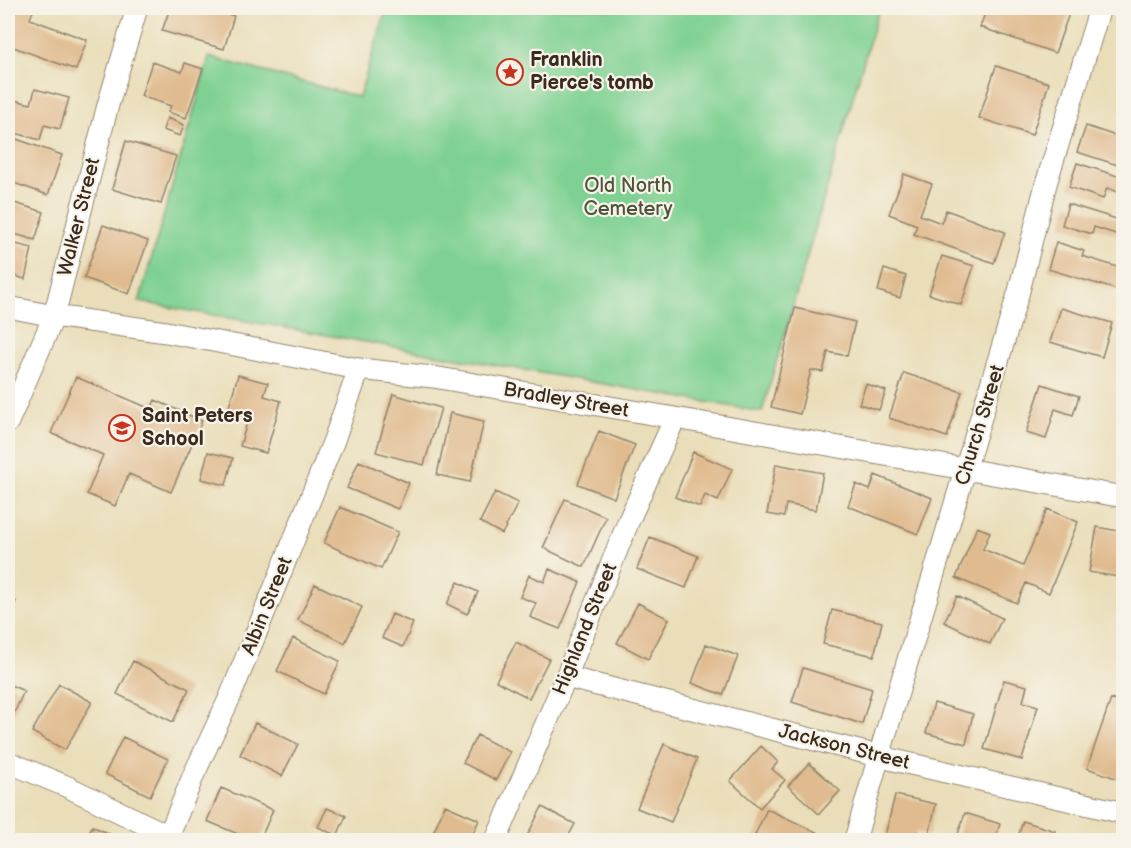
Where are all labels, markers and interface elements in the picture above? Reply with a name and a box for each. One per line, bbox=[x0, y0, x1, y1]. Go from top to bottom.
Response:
place label: Franklin Pierce's tomb bbox=[530, 48, 654, 95]
place icon: Franklin Pierce's tomb bbox=[495, 57, 525, 87]
street label: Walker Street bbox=[53, 155, 105, 279]
park label: Old North Cemetery bbox=[583, 174, 673, 221]
street label: Church Street bbox=[950, 362, 1010, 488]
street label: Bradley Street bbox=[501, 377, 631, 423]
place label: Saint Peters School bbox=[142, 404, 253, 451]
school or university icon: Saint Peters School bbox=[107, 413, 137, 443]
street label: Albin Street bbox=[236, 553, 298, 659]
street label: Highland Street bbox=[548, 560, 622, 698]
street label: Jackson Street bbox=[776, 719, 912, 775]

